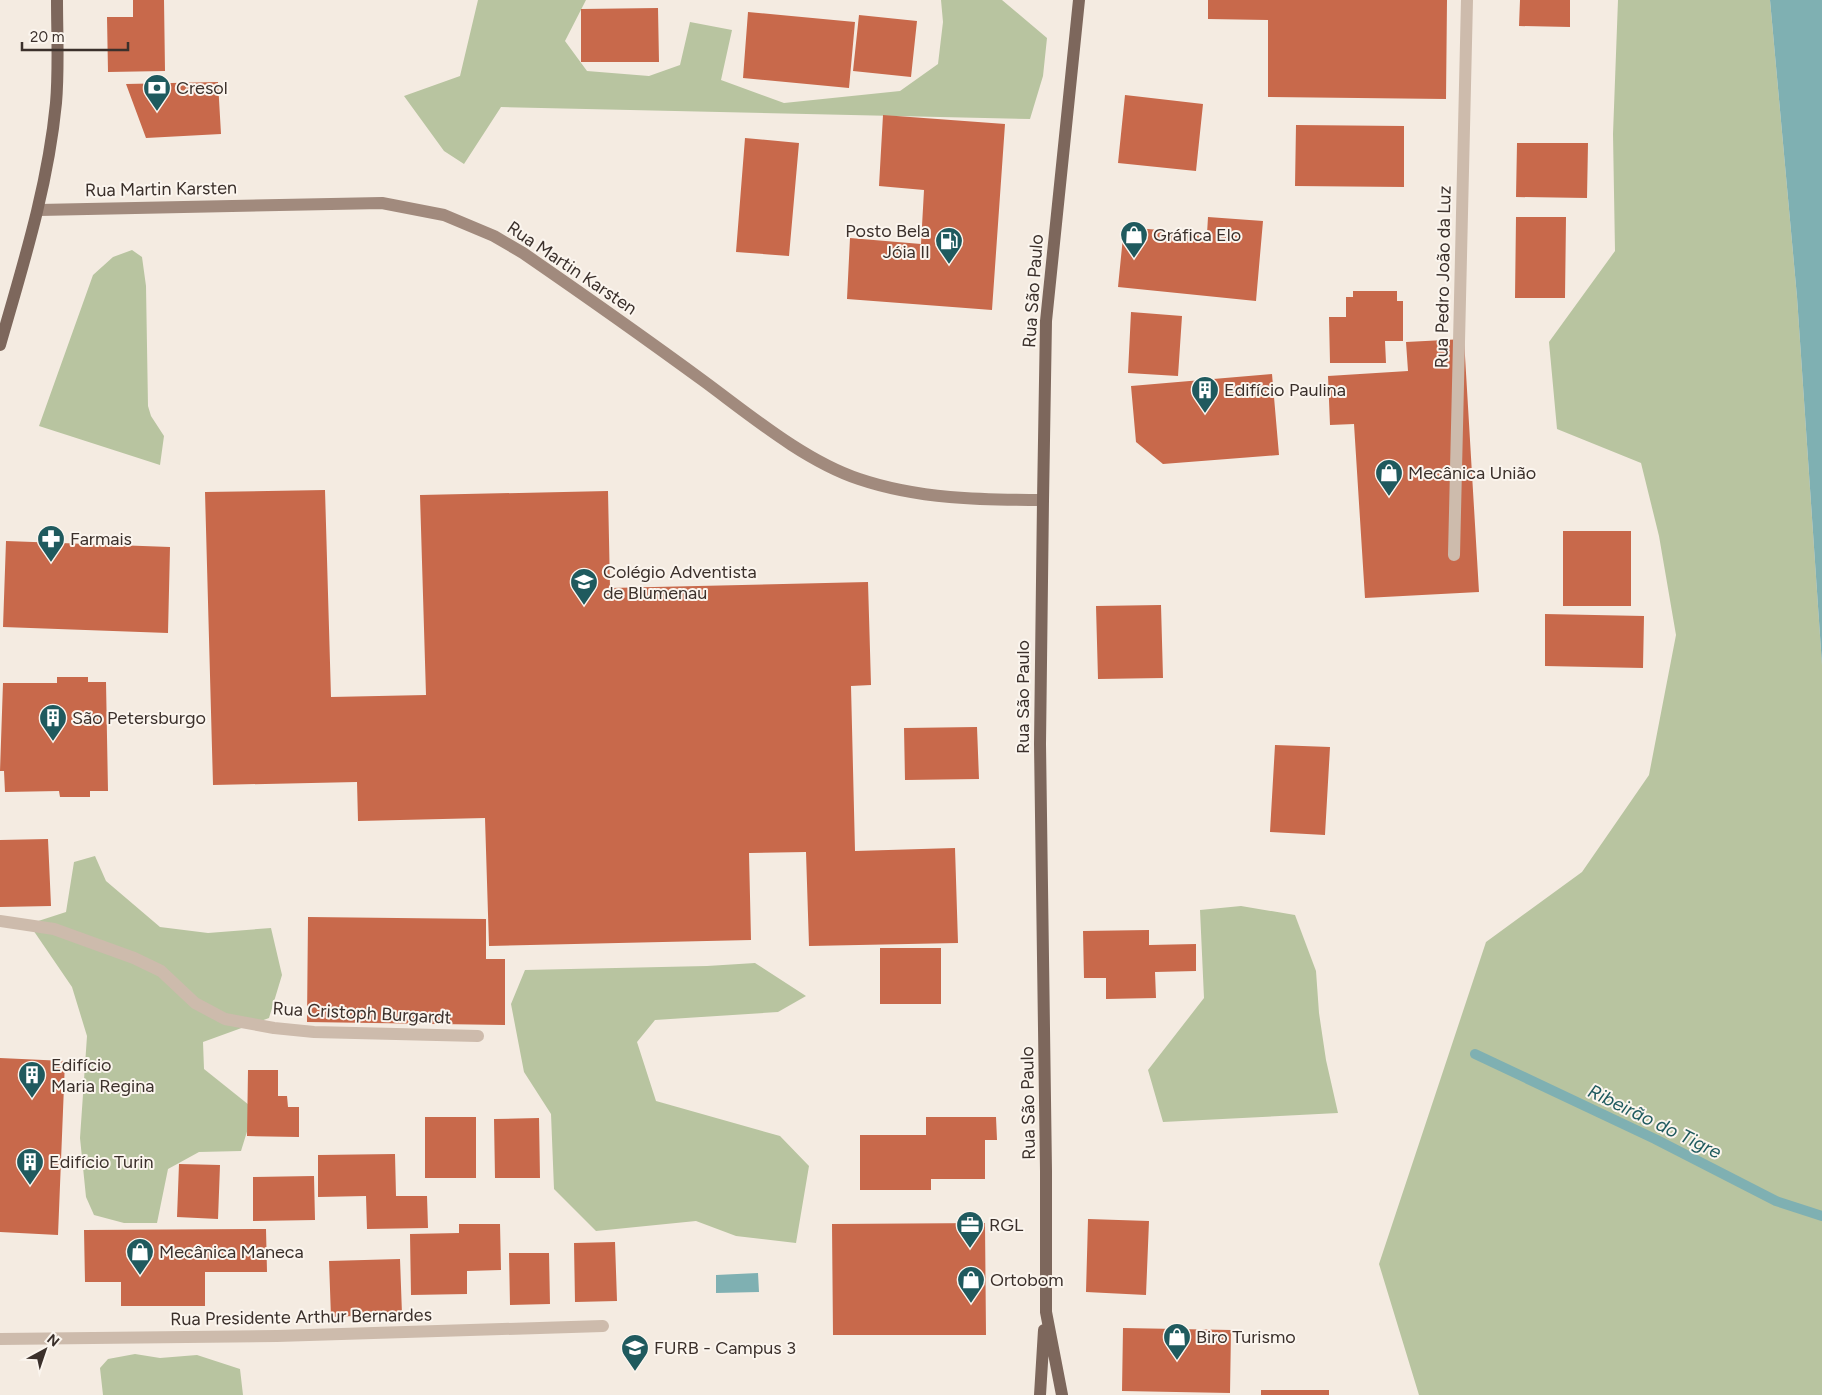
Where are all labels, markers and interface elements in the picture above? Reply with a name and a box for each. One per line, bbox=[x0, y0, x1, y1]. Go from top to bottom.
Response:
scale bar bbox=[22, 20, 129, 52]
text: 20 m bbox=[30, 28, 64, 46]
bank icon: Cresol bbox=[142, 73, 172, 112]
place label: Cresol bbox=[176, 77, 228, 99]
street label: Rua Martin Karsten bbox=[85, 177, 237, 201]
street label: Rua Pedro João da Luz bbox=[1430, 185, 1456, 369]
street label: Rua Martin Karsten bbox=[503, 216, 641, 320]
place label: Posto Bela Jóia II bbox=[845, 220, 930, 263]
shop icon: Gráfica Elo bbox=[1119, 220, 1149, 259]
place label: Gráfica Elo bbox=[1153, 224, 1241, 246]
fuel station icon: Posto Bela Jóia II bbox=[934, 226, 964, 265]
street label: Rua São Paulo bbox=[1018, 233, 1048, 349]
building icon: Edifício Paulina bbox=[1190, 375, 1220, 414]
place label: Edifício Paulina bbox=[1224, 379, 1346, 401]
shop icon: Mecânica União bbox=[1374, 458, 1404, 497]
place label: Mecânica União bbox=[1408, 462, 1536, 484]
pharmacy icon: Farmais bbox=[36, 524, 66, 563]
place label: Farmais bbox=[70, 528, 132, 550]
place label: Colégio Adventista de Blumenau bbox=[603, 561, 757, 604]
school or university icon: Colégio Adventista de Blumenau bbox=[569, 567, 599, 606]
street label: Rua São Paulo bbox=[1012, 640, 1034, 754]
building icon: São Petersburgo bbox=[38, 703, 68, 742]
place label: São Petersburgo bbox=[72, 707, 206, 729]
street label: Rua Cristoph Burgardt bbox=[272, 997, 452, 1029]
street label: Rua São Paulo bbox=[1016, 1046, 1040, 1160]
place label: Edifício Maria Regina bbox=[51, 1054, 154, 1097]
building icon: Edifício Maria Regina bbox=[17, 1060, 47, 1099]
water label: Ribeirão do Tigre bbox=[1584, 1079, 1726, 1164]
building icon: Edifício Turin bbox=[15, 1147, 45, 1186]
place label: Edifício Turin bbox=[49, 1151, 153, 1173]
office icon: RGL bbox=[955, 1210, 985, 1249]
place label: RGL bbox=[989, 1214, 1024, 1236]
shop icon: Mecânica Maneca bbox=[125, 1237, 155, 1276]
place label: Mecânica Maneca bbox=[159, 1241, 304, 1263]
shop icon: Ortobom bbox=[956, 1265, 986, 1304]
place label: Ortobom bbox=[990, 1269, 1064, 1291]
street label: Rua Presidente Arthur Bernardes bbox=[170, 1304, 432, 1330]
shop icon: Biro Turismo bbox=[1162, 1322, 1192, 1361]
north arrow bbox=[20, 1325, 70, 1375]
place label: Biro Turismo bbox=[1196, 1326, 1296, 1348]
text: N bbox=[43, 1330, 63, 1350]
school or university icon: FURB - Campus 3 bbox=[620, 1333, 650, 1372]
place label: FURB - Campus 3 bbox=[654, 1337, 796, 1359]

